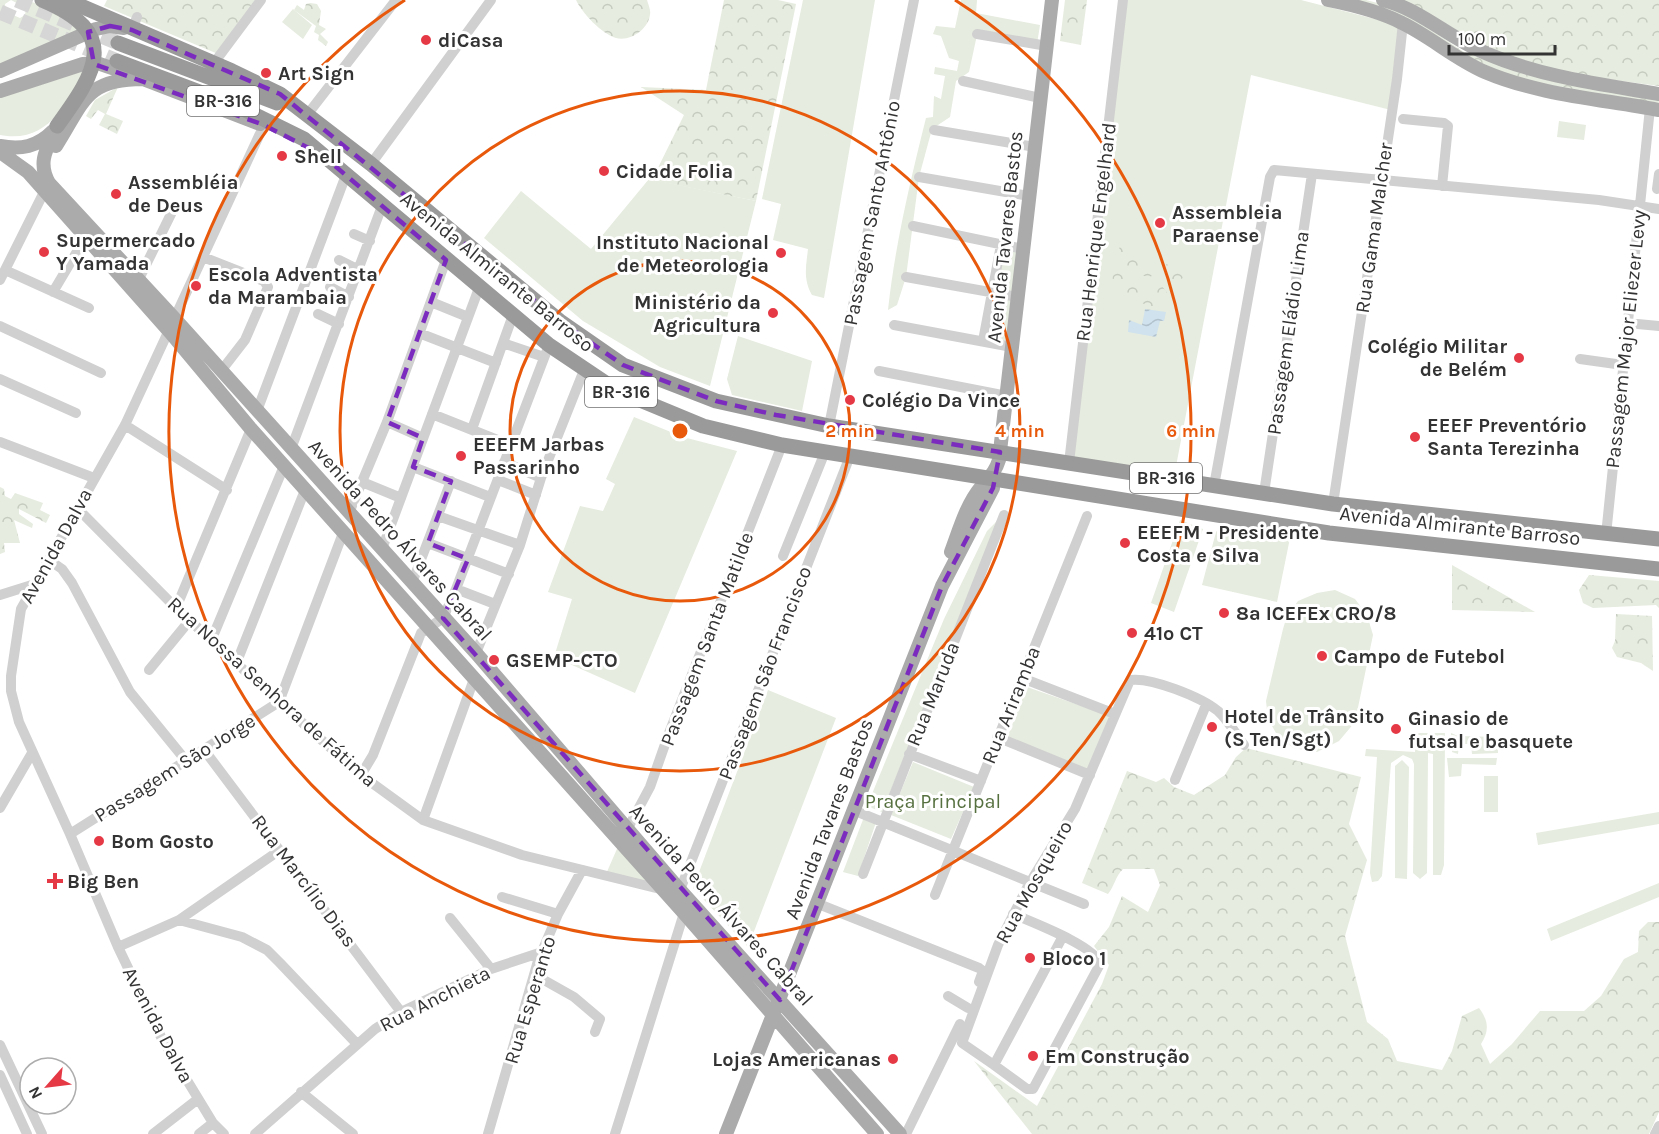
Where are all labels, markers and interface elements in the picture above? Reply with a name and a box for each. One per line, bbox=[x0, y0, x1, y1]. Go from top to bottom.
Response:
scale bar bbox=[1449, 18, 1556, 56]
text: 100 m bbox=[1458, 28, 1506, 50]
place label: diCasa bbox=[438, 29, 503, 52]
marker: diCasa bbox=[419, 33, 433, 47]
place label: Art Sign bbox=[278, 62, 355, 85]
marker: Art Sign bbox=[259, 66, 273, 80]
road number: BR-316 bbox=[187, 86, 259, 116]
street label: Passagem Santo Antônio bbox=[839, 99, 905, 327]
street label: Rua Henrique Engelhard bbox=[1071, 121, 1121, 343]
street label: Avenida Tavares Bastos bbox=[982, 130, 1028, 344]
street label: Rua Gama Malcher bbox=[1351, 141, 1397, 315]
place label: Shell bbox=[294, 145, 342, 168]
marker: Shell bbox=[275, 149, 289, 163]
place label: Cidade Folia bbox=[616, 160, 733, 183]
marker: Cidade Folia bbox=[597, 164, 611, 178]
place label: Assembléia de Deus bbox=[128, 171, 238, 217]
marker: Assembléia de Deus bbox=[109, 187, 123, 201]
street label: Avenida Almirante Barroso bbox=[396, 187, 598, 357]
place label: Assembleia Paraense bbox=[1172, 201, 1282, 247]
street label: Passagem Major Eliezer Levy bbox=[1601, 208, 1651, 470]
marker: Assembleia Paraense bbox=[1153, 216, 1167, 230]
place label: Supermercado Y Yamada bbox=[56, 229, 195, 275]
street label: Passagem Eládio Lima bbox=[1262, 230, 1314, 436]
place label: Instituto Nacional de Meteorologia bbox=[596, 231, 769, 277]
marker: Supermercado Y Yamada bbox=[37, 245, 51, 259]
marker: Instituto Nacional de Meteorologia bbox=[774, 246, 788, 260]
place label: Escola Adventista da Marambaia bbox=[208, 263, 378, 309]
marker: Escola Adventista da Marambaia bbox=[189, 279, 203, 293]
place label: Ministério da Agricultura bbox=[634, 291, 761, 337]
marker: Ministério da Agricultura bbox=[766, 306, 780, 320]
place label: Colégio Militar de Belém bbox=[1368, 335, 1507, 381]
marker: Colégio Militar de Belém bbox=[1512, 351, 1526, 365]
road number: BR-316 bbox=[585, 377, 657, 407]
place label: Colégio Da Vince bbox=[862, 389, 1020, 412]
marker: Colégio Da Vince bbox=[843, 393, 857, 407]
place label: EEEF Preventório Santa Terezinha bbox=[1427, 414, 1587, 460]
text: 2 min bbox=[825, 420, 875, 442]
text: 4 min bbox=[995, 420, 1045, 442]
text: 6 min bbox=[1166, 420, 1216, 442]
centre of rings bbox=[670, 421, 690, 441]
marker: EEEF Preventório Santa Terezinha bbox=[1408, 430, 1422, 444]
place label: EEEFM Jarbas Passarinho bbox=[473, 433, 605, 479]
street label: Avenida Pedro Álvares Cabral bbox=[303, 434, 497, 645]
marker: EEEFM Jarbas Passarinho bbox=[454, 449, 468, 463]
road number: BR-316 bbox=[1130, 463, 1202, 493]
street label: Avenida Dalva bbox=[15, 484, 97, 608]
street label: Avenida Almirante Barroso bbox=[1339, 502, 1581, 550]
place label: EEEFM - Presidente Costa e Silva bbox=[1137, 521, 1319, 567]
street label: Passagem Santa Matilde bbox=[656, 529, 758, 749]
marker: EEEFM - Presidente Costa e Silva bbox=[1118, 536, 1132, 550]
street label: Passagem São Francisco bbox=[714, 563, 816, 783]
street label: Rua Nossa Senhora de Fátima bbox=[163, 592, 381, 792]
place label: 8ª ICEFEx CRO/8 bbox=[1236, 602, 1397, 625]
marker: 8ª ICEFEx CRO/8 bbox=[1217, 606, 1231, 620]
place label: 41º CT bbox=[1144, 622, 1203, 645]
marker: 41º CT bbox=[1125, 626, 1139, 640]
street label: Rua Maruda bbox=[902, 639, 964, 749]
street label: Rua Ariramba bbox=[977, 643, 1045, 767]
place label: Campo de Futebol bbox=[1334, 645, 1505, 668]
place label: GSEMP-CTO bbox=[506, 649, 618, 672]
marker: Campo de Futebol bbox=[1315, 649, 1329, 663]
marker: GSEMP-CTO bbox=[487, 653, 501, 667]
place label: Hotel de Trânsito (S Ten/Sgt) bbox=[1224, 705, 1384, 751]
place label: Ginasio de futsal e basquete bbox=[1408, 707, 1573, 753]
street label: Passagem São Jorge bbox=[90, 709, 260, 827]
street label: Avenida Tavares Bastos bbox=[780, 715, 878, 923]
marker: Hotel de Trânsito (S Ten/Sgt) bbox=[1205, 720, 1219, 734]
marker: Ginasio de futsal e basquete bbox=[1389, 722, 1403, 736]
park label: Praça Principal bbox=[865, 790, 1001, 813]
street label: Avenida Pedro Álvares Cabral bbox=[624, 799, 818, 1010]
street label: Rua Marcílio Dias bbox=[247, 810, 361, 952]
street label: Rua Mosqueiro bbox=[991, 817, 1077, 947]
place label: Bom Gosto bbox=[111, 830, 214, 853]
marker: Bom Gosto bbox=[92, 834, 106, 848]
place label: Big Ben bbox=[67, 870, 139, 893]
marker: Big Ben bbox=[48, 874, 62, 888]
street label: Rua Esperanto bbox=[500, 933, 560, 1067]
place label: Bloco 1 bbox=[1042, 947, 1106, 970]
marker: Bloco 1 bbox=[1023, 951, 1037, 965]
street label: Rua Anchieta bbox=[376, 961, 494, 1037]
street label: Avenida Dalva bbox=[118, 963, 198, 1087]
place label: Em Construção bbox=[1045, 1045, 1190, 1068]
place label: Lojas Americanas bbox=[712, 1048, 881, 1071]
marker: Em Construção bbox=[1026, 1049, 1040, 1063]
marker: Lojas Americanas bbox=[886, 1052, 900, 1066]
north arrow bbox=[18, 1056, 78, 1116]
text: N bbox=[24, 1083, 46, 1102]

